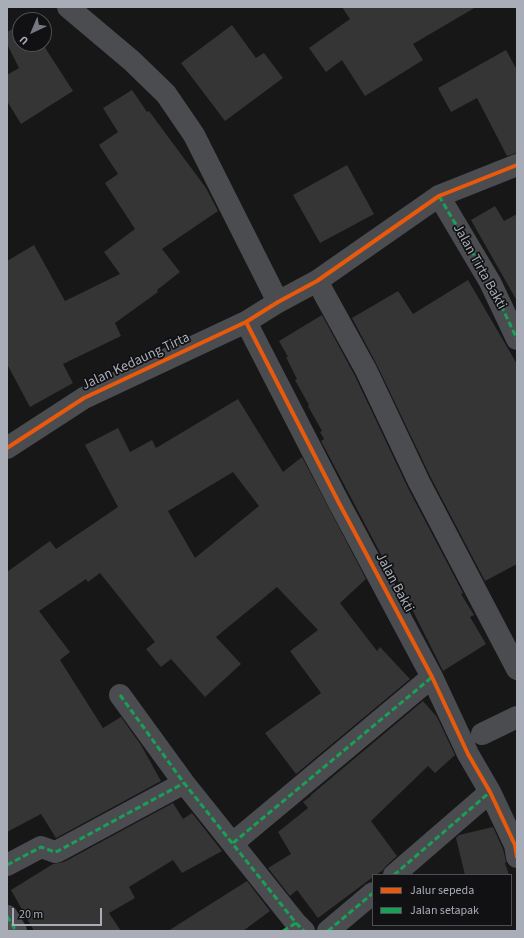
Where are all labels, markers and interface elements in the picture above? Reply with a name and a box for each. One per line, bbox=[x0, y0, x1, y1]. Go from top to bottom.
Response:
north arrow bbox=[12, 12, 52, 52]
text: U bbox=[16, 32, 32, 48]
street label: Jalan Tirta Bakti bbox=[449, 221, 509, 313]
street label: Jalan Kedaung Tirta bbox=[79, 330, 193, 394]
street label: Jalan Bakti bbox=[371, 550, 417, 616]
legend bbox=[372, 874, 512, 926]
text: Jalur sepeda bbox=[410, 882, 474, 899]
scale bar bbox=[14, 900, 104, 926]
text: Jalan setapak bbox=[410, 902, 479, 919]
text: 20 m bbox=[19, 906, 43, 923]

